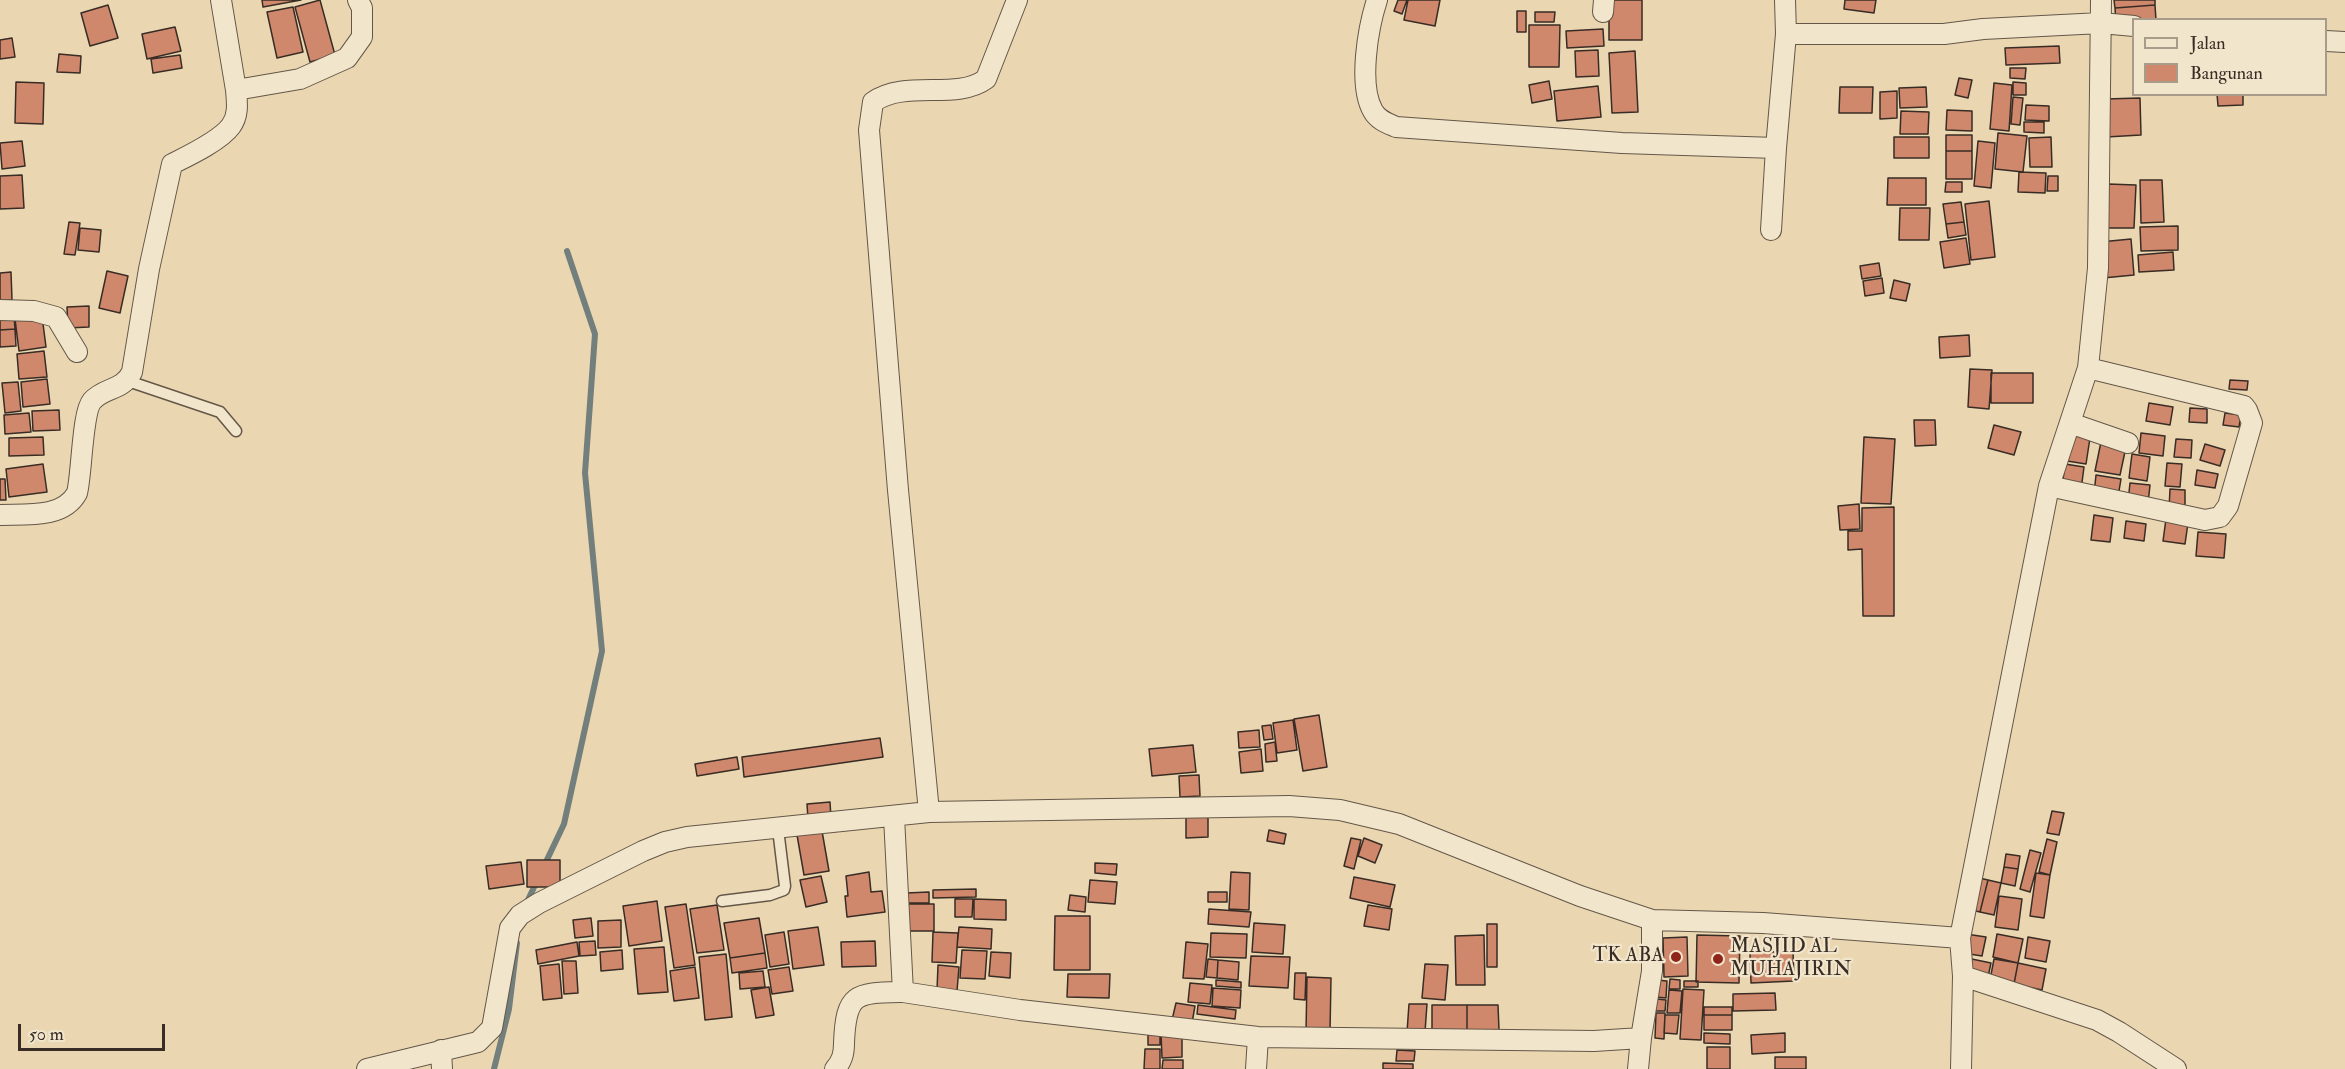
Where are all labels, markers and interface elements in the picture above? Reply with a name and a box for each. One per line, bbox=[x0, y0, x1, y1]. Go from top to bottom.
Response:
legend bbox=[2132, 18, 2327, 96]
text: Jalan bbox=[2190, 32, 2226, 55]
text: Bangunan bbox=[2190, 62, 2263, 85]
place label: MASJID AL MUHAJIRIN bbox=[1730, 936, 1851, 983]
place label: TK ABA bbox=[1592, 945, 1664, 969]
marker: TK ABA bbox=[1669, 950, 1683, 964]
marker: MASJID AL MUHAJIRIN bbox=[1711, 952, 1725, 966]
scale bar bbox=[21, 1012, 168, 1050]
text: 50 m bbox=[29, 1023, 64, 1046]

